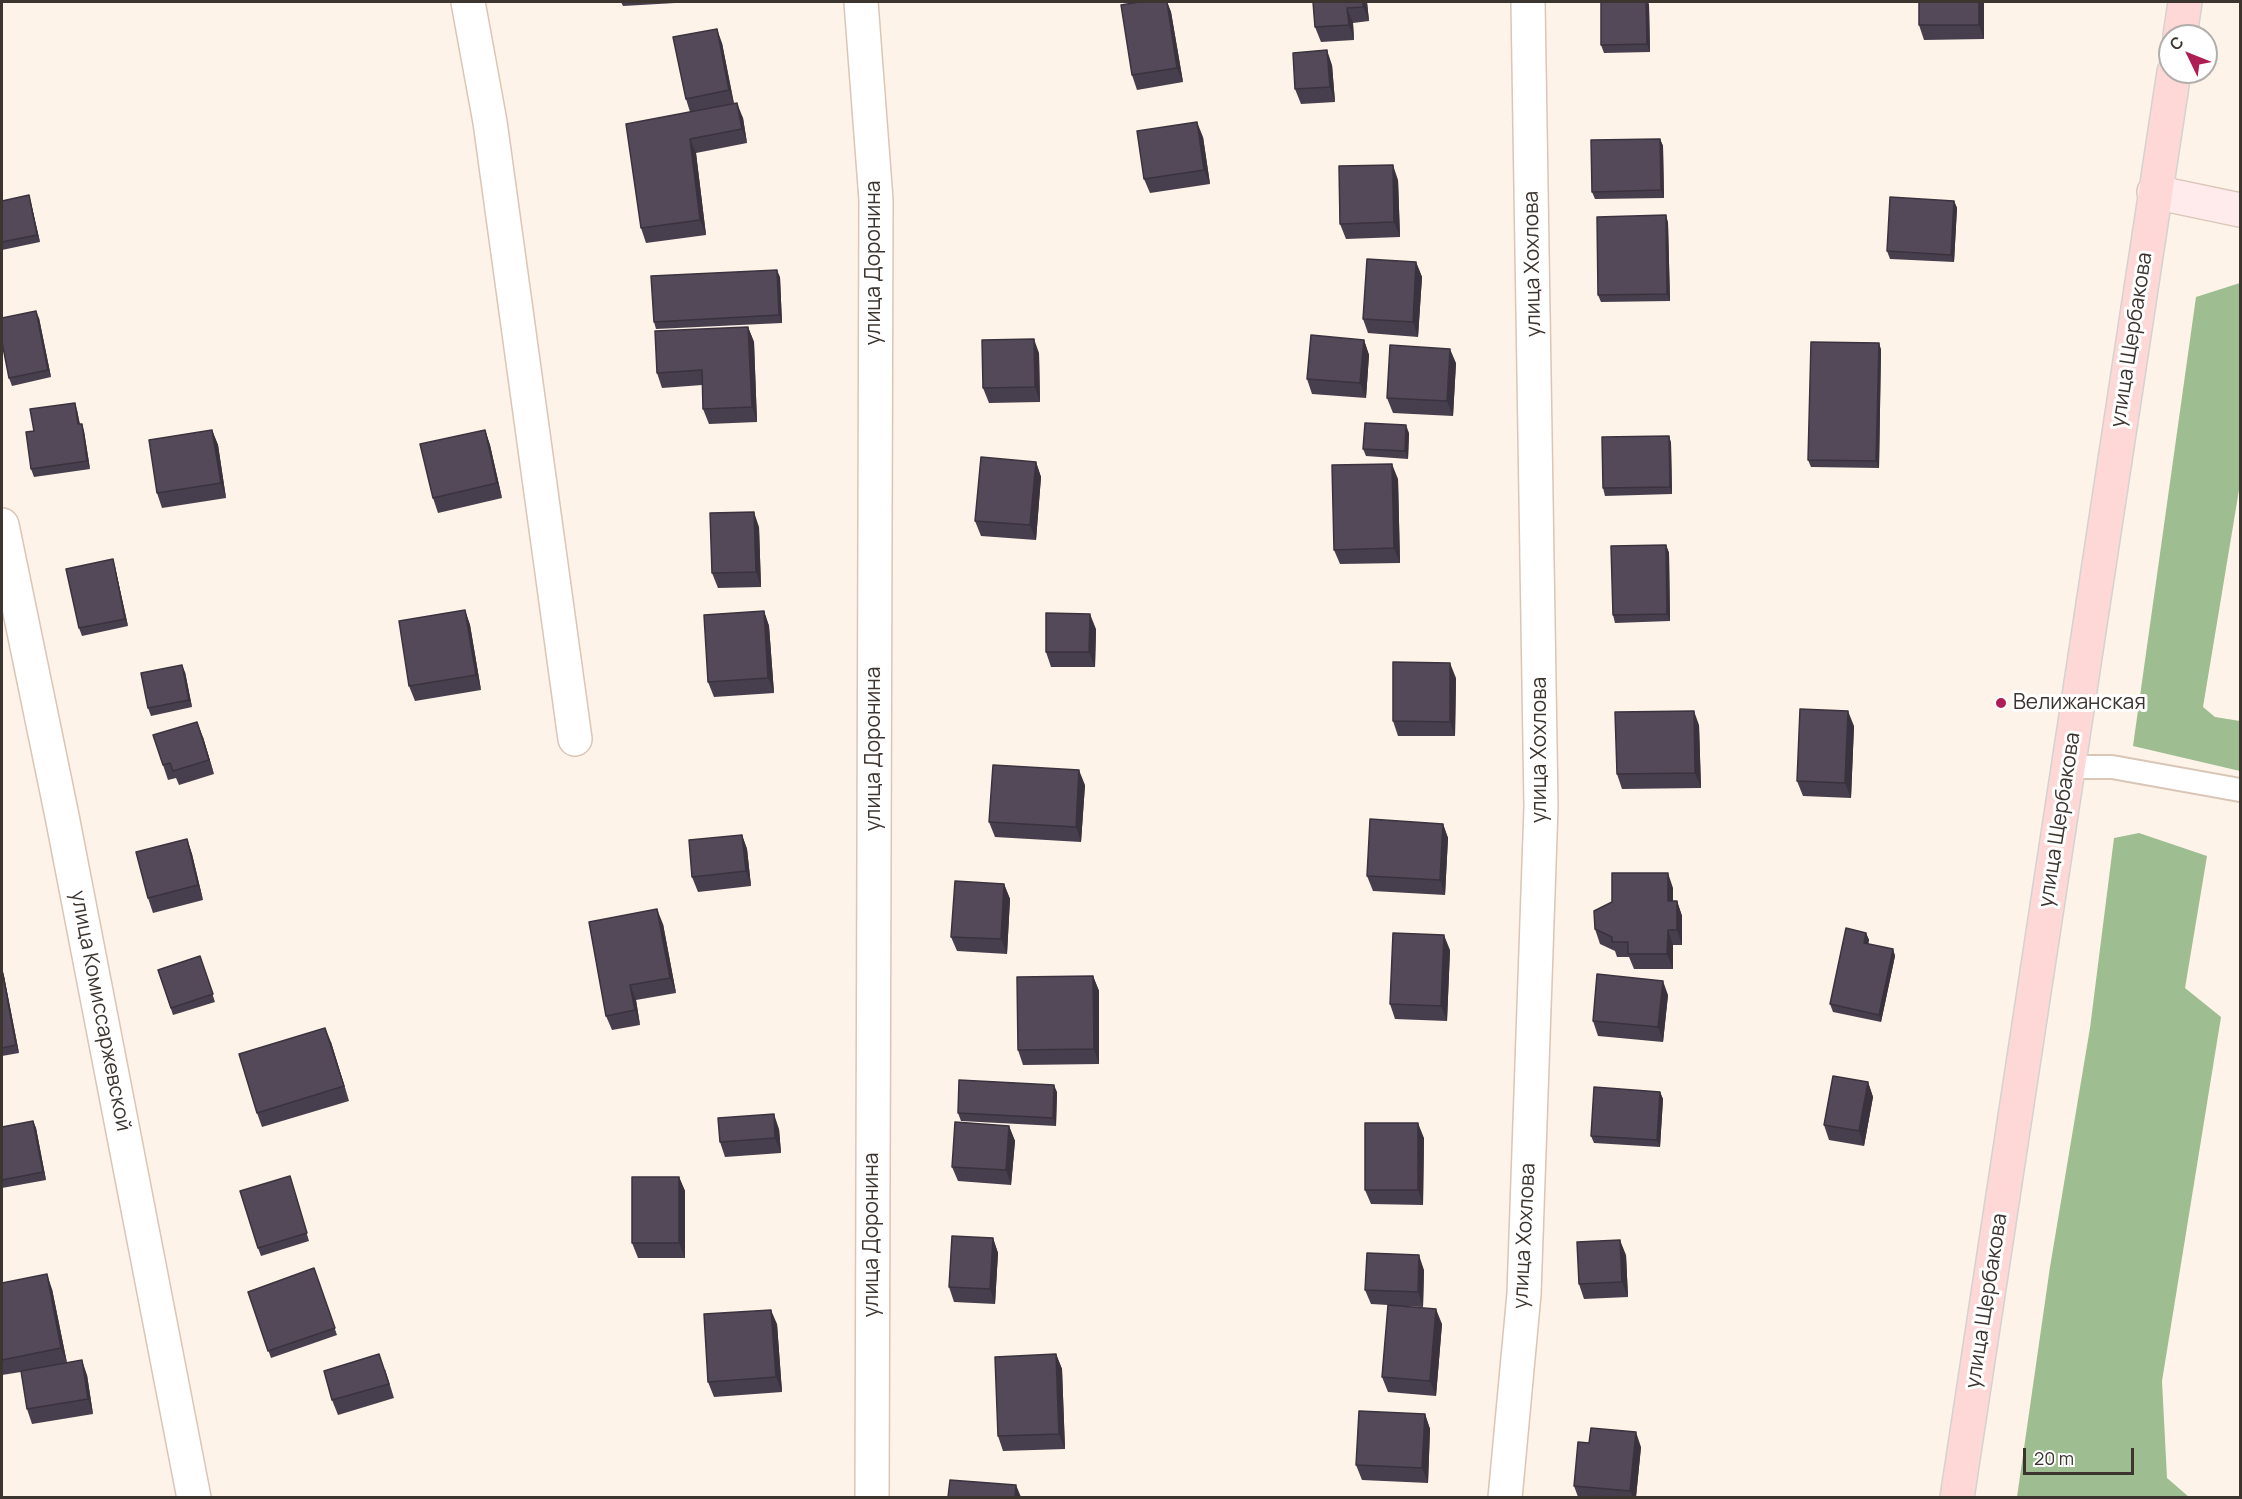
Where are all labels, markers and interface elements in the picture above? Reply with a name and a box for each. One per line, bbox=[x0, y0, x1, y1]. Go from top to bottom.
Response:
north arrow bbox=[2158, 24, 2218, 84]
text: С bbox=[2164, 31, 2188, 55]
street label: улица Доронина bbox=[861, 181, 887, 345]
street label: улица Хохлова bbox=[1519, 191, 1547, 337]
street label: улица Щербакова bbox=[2106, 251, 2158, 429]
street label: улица Доронина bbox=[861, 667, 887, 831]
street label: улица Хохлова bbox=[1527, 677, 1553, 823]
place label: Велижанская bbox=[2013, 690, 2146, 716]
marker: Велижанская bbox=[1994, 696, 2008, 710]
street label: улица Щербакова bbox=[2034, 731, 2086, 909]
street label: улица Комиссаржевской bbox=[64, 889, 136, 1133]
street label: улица Доронина bbox=[859, 1153, 885, 1317]
street label: улица Хохлова bbox=[1509, 1162, 1541, 1310]
street label: улица Щербакова bbox=[1961, 1212, 2013, 1390]
scale bar bbox=[2026, 1436, 2137, 1474]
text: 20 m bbox=[2034, 1446, 2074, 1470]

